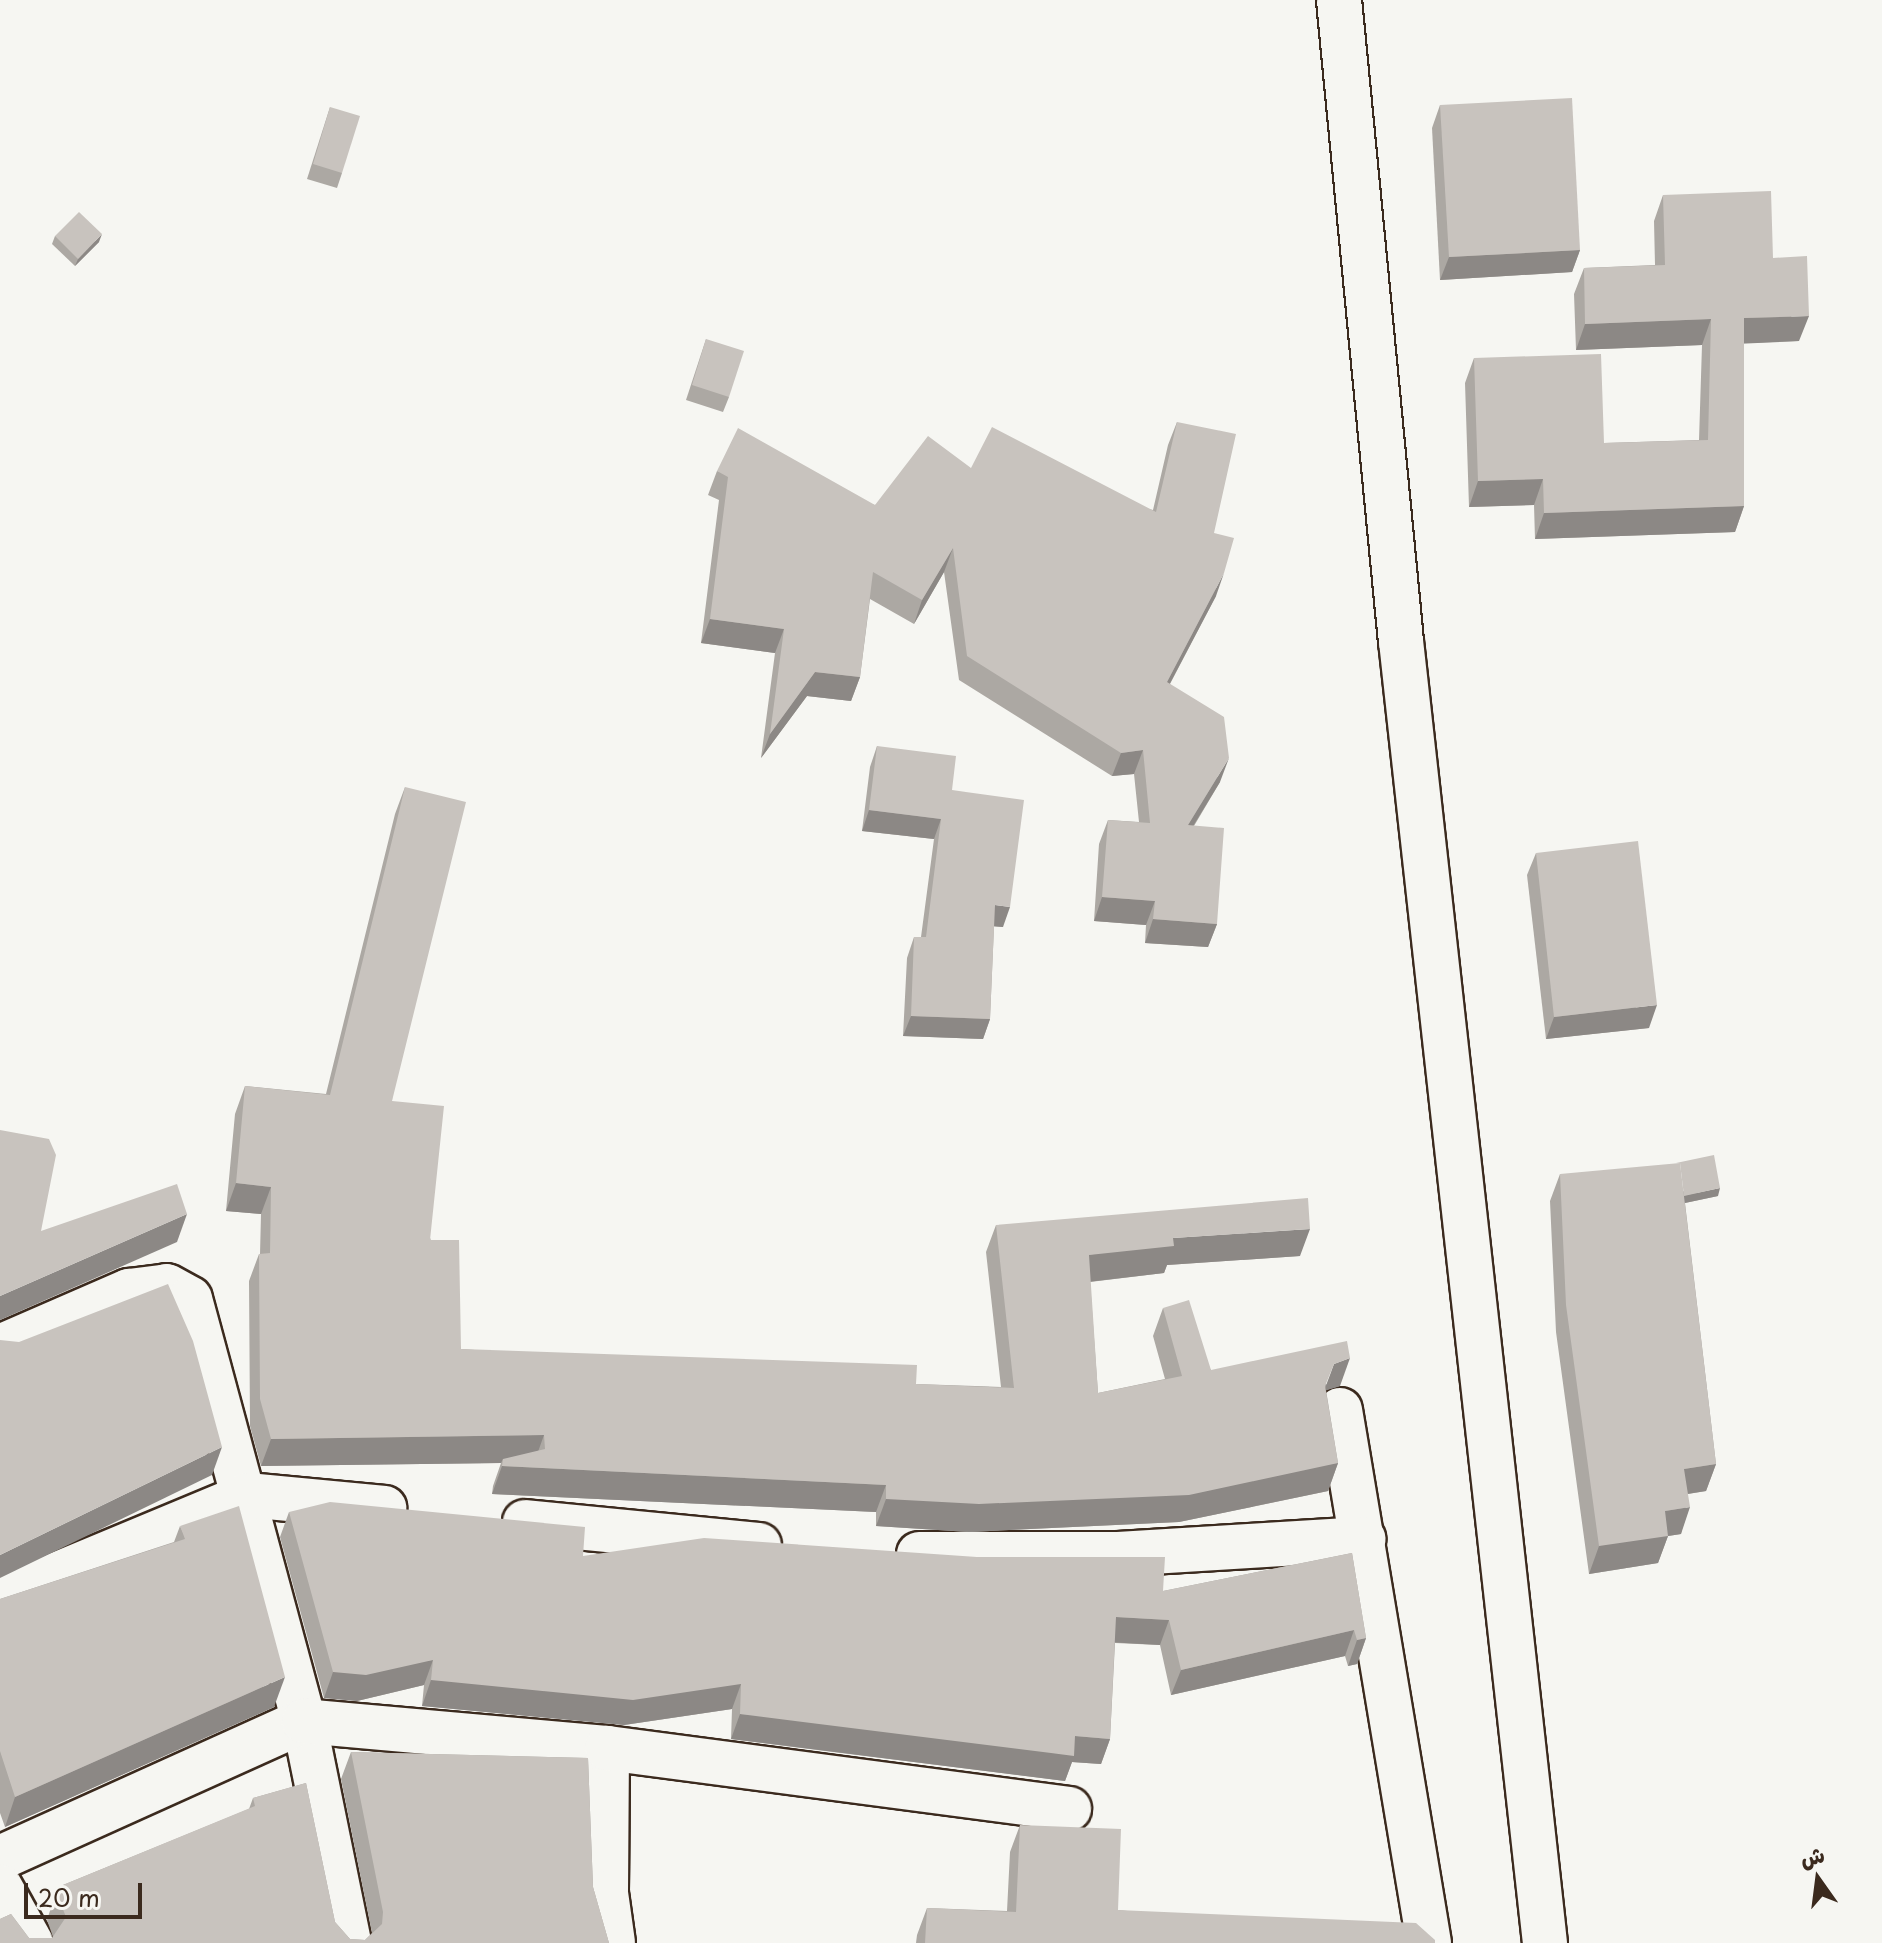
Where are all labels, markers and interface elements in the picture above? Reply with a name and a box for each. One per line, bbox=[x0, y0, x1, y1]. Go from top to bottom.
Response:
text: ش bbox=[1796, 1836, 1828, 1874]
north arrow bbox=[1778, 1839, 1858, 1919]
scale bar bbox=[28, 1867, 146, 1917]
text: 20 m bbox=[38, 1879, 100, 1915]

